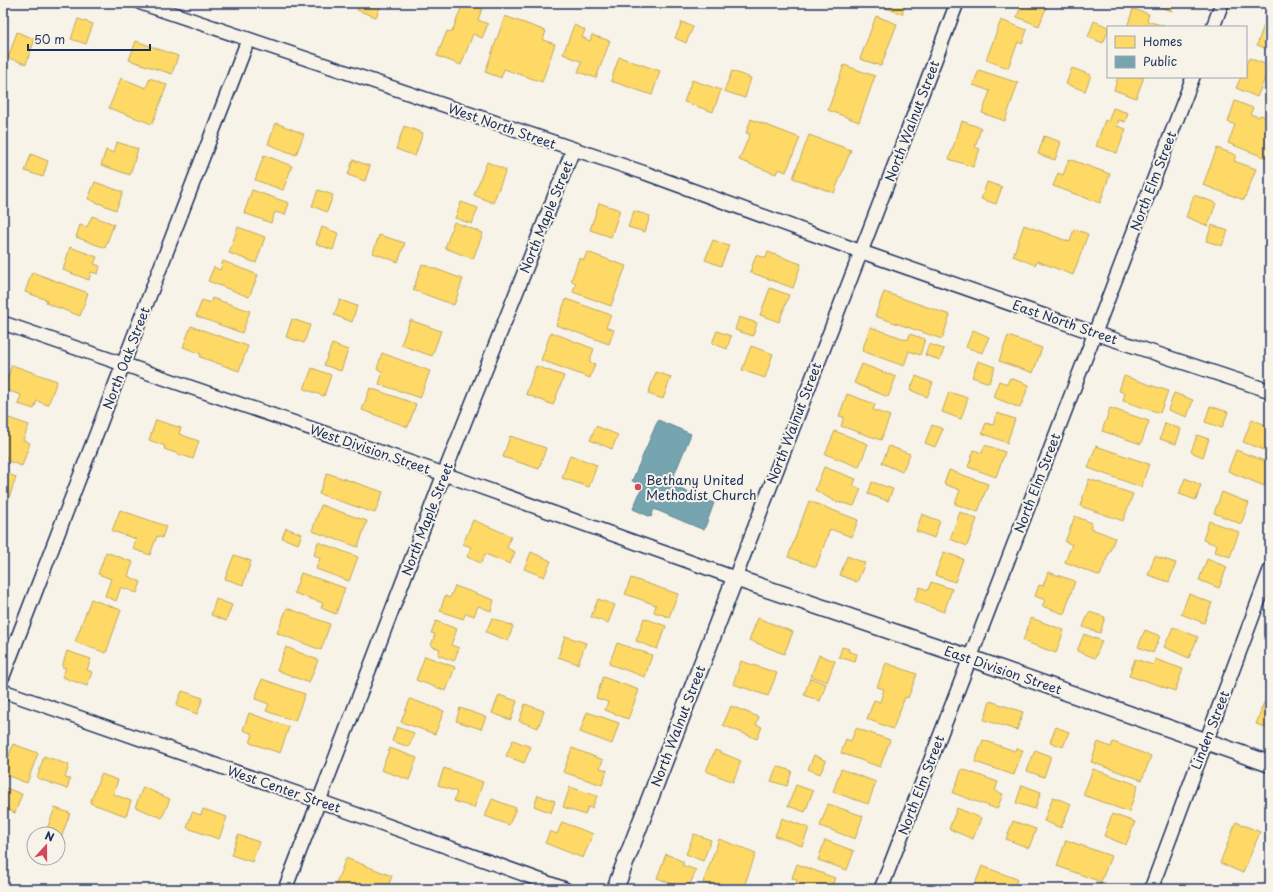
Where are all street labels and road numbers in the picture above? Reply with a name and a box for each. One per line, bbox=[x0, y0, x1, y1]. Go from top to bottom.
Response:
street label: North Walnut Street bbox=[880, 57, 943, 184]
street label: West North Street bbox=[446, 98, 559, 153]
street label: North Elm Street bbox=[1125, 128, 1180, 233]
street label: North Maple Street bbox=[514, 158, 577, 276]
street label: East North Street bbox=[1010, 295, 1120, 348]
street label: North Oak Street bbox=[97, 304, 154, 412]
street label: North Walnut Street bbox=[762, 359, 825, 486]
street label: West Division Street bbox=[308, 419, 433, 478]
street label: North Elm Street bbox=[1009, 430, 1064, 535]
street label: North Maple Street bbox=[396, 460, 457, 578]
street label: East Division Street bbox=[942, 641, 1064, 699]
street label: North Walnut Street bbox=[646, 662, 709, 789]
street label: Linden Street bbox=[1186, 688, 1233, 772]
street label: North Elm Street bbox=[893, 732, 948, 837]
street label: West Center Street bbox=[225, 760, 343, 817]

